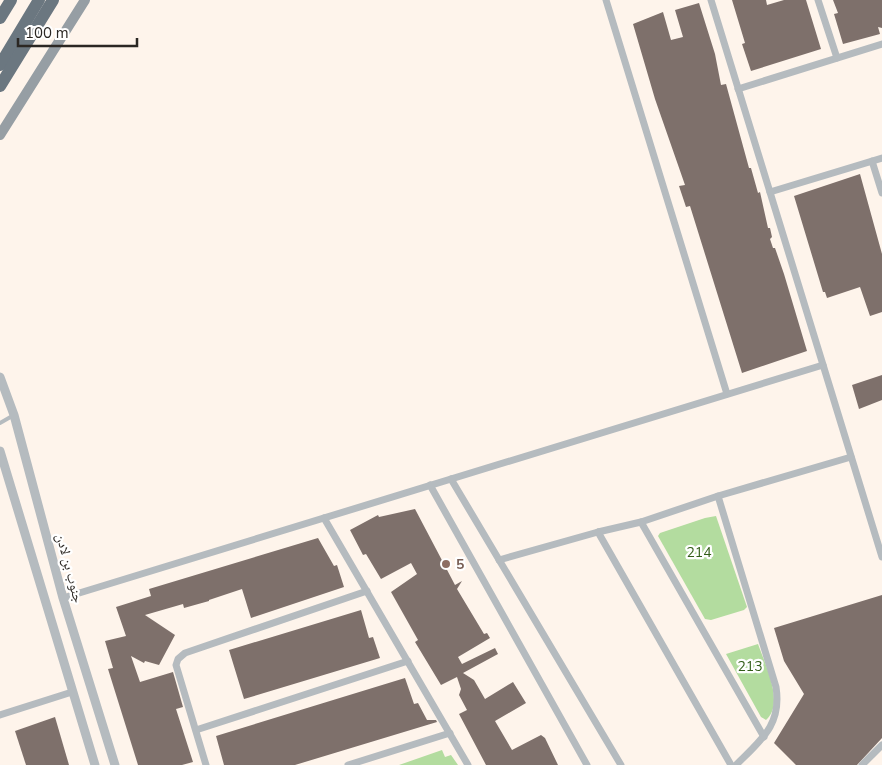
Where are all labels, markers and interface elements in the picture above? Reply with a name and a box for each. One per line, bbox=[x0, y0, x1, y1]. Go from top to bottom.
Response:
scale bar bbox=[18, 15, 136, 47]
text: 100 m bbox=[25, 23, 69, 43]
street label: جنوب بن لادن bbox=[51, 531, 88, 605]
park label: 214 bbox=[686, 543, 712, 562]
place label: 5 bbox=[456, 555, 464, 574]
marker: 5 bbox=[440, 558, 452, 570]
park label: 213 bbox=[737, 657, 763, 676]

